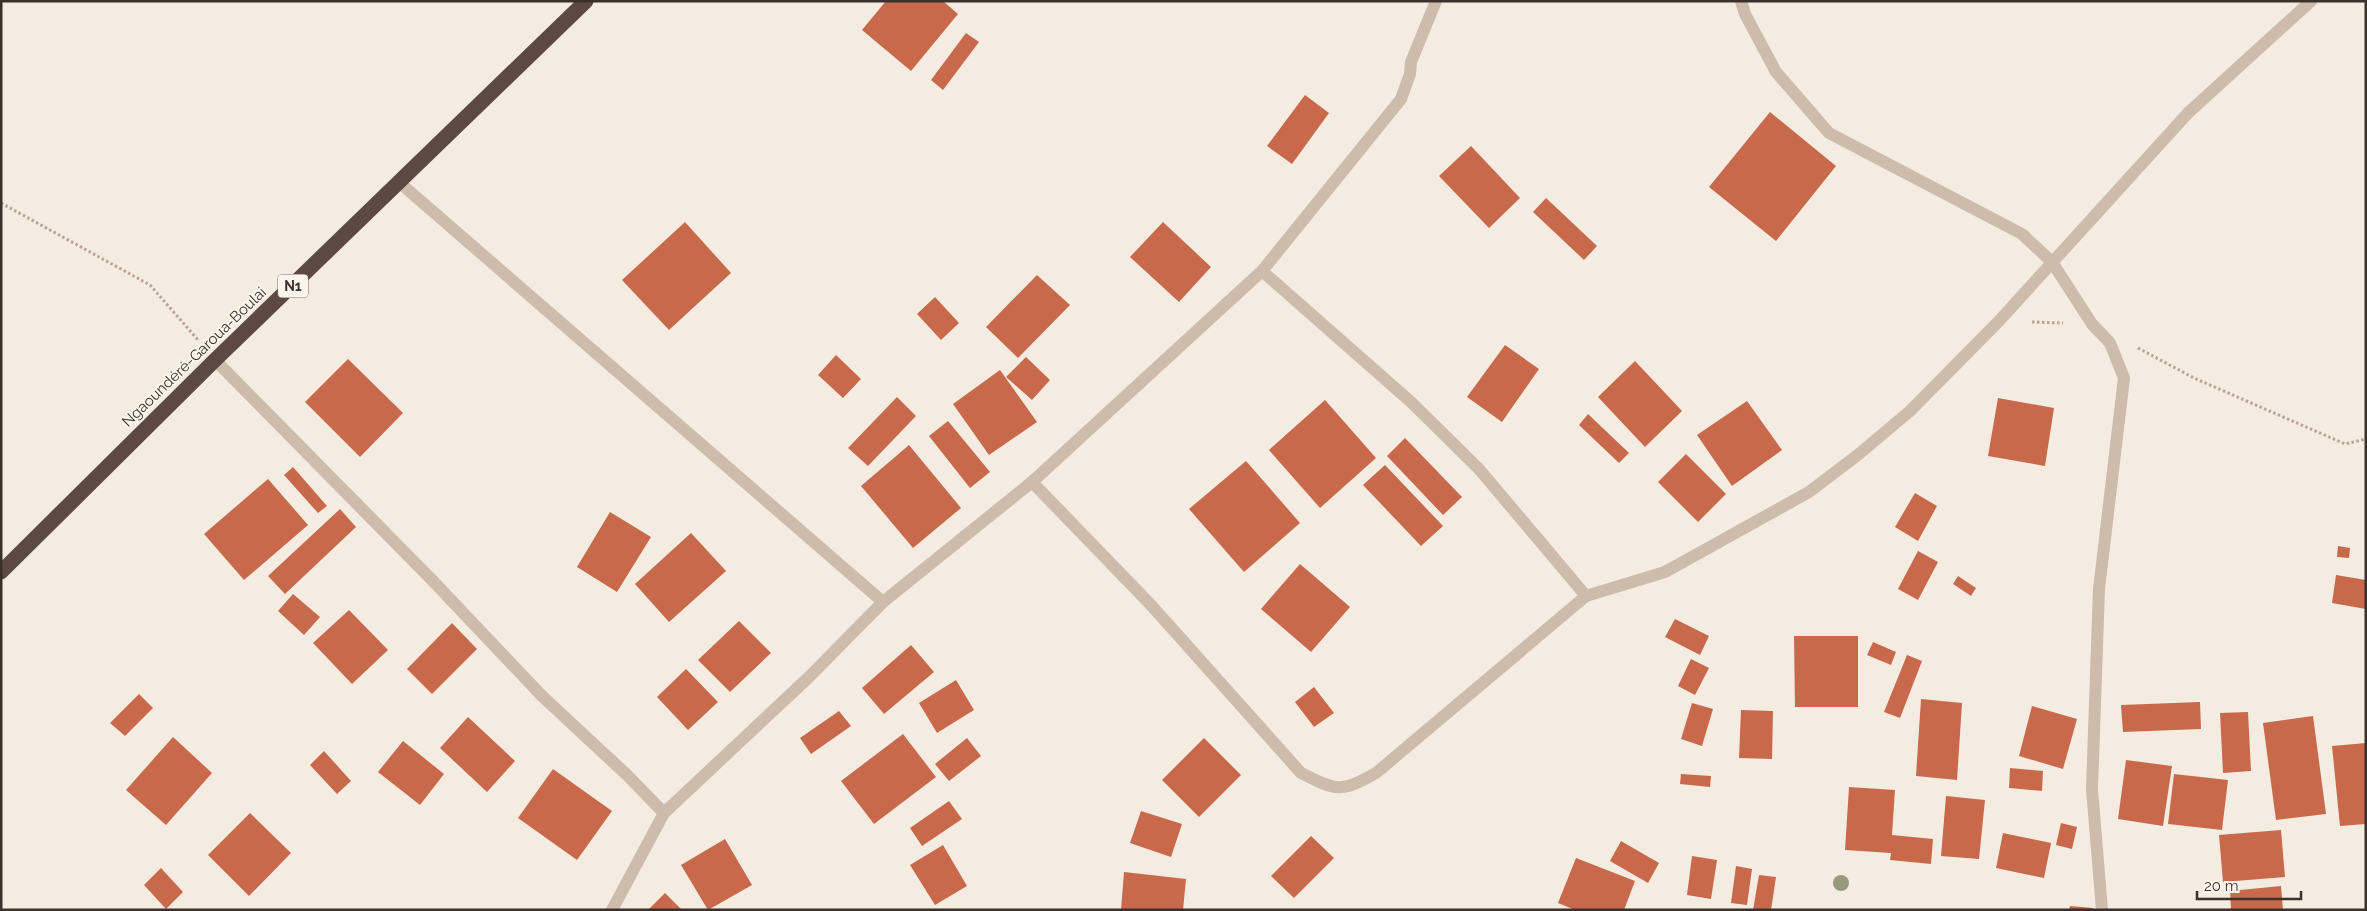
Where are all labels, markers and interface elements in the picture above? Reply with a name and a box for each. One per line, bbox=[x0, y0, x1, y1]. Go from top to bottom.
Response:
road number: N1 bbox=[278, 274, 308, 298]
street label: Ngaoundéré-Garoua-Boulai bbox=[118, 283, 270, 431]
scale bar bbox=[2197, 868, 2301, 900]
text: 20 m bbox=[2204, 877, 2239, 895]

